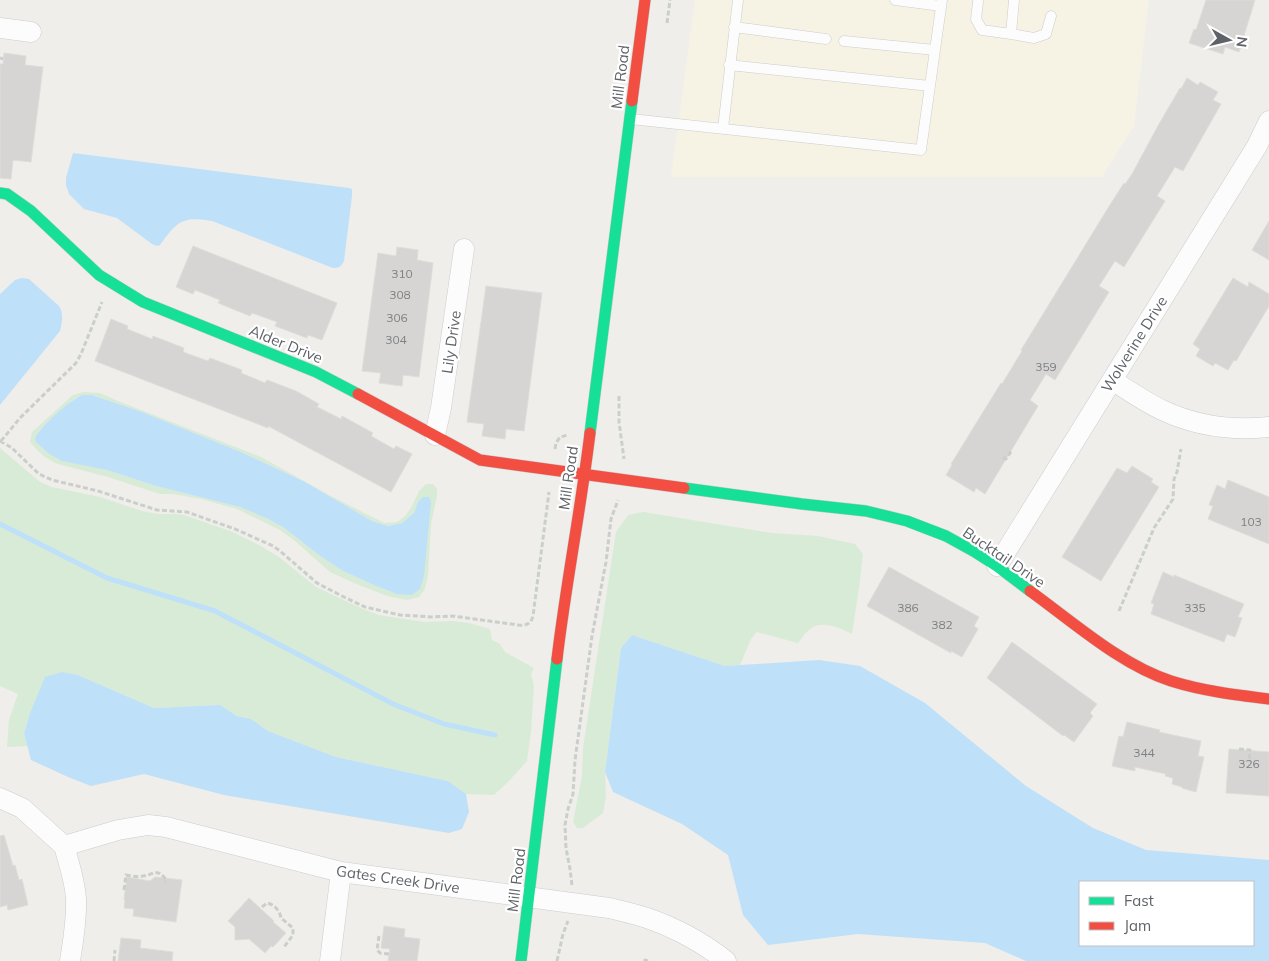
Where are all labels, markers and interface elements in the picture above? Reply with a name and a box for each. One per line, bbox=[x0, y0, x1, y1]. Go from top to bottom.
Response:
north arrow bbox=[1204, 15, 1254, 65]
text: N bbox=[1232, 35, 1252, 48]
street label: Mill Road bbox=[607, 44, 633, 110]
house number: 310 bbox=[391, 266, 413, 281]
house number: 308 bbox=[389, 287, 411, 302]
street label: Wolverine Drive bbox=[1097, 292, 1171, 396]
street label: Lily Drive bbox=[437, 309, 465, 375]
house number: 306 bbox=[386, 310, 408, 325]
street label: Alder Drive bbox=[247, 321, 325, 367]
house number: 304 bbox=[385, 332, 407, 347]
house number: 359 bbox=[1035, 359, 1057, 374]
street label: Mill Road bbox=[554, 445, 582, 511]
house number: 103 bbox=[1240, 514, 1262, 529]
street label: Bucktail Drive bbox=[959, 522, 1049, 592]
house number: 386 bbox=[897, 600, 919, 615]
house number: 335 bbox=[1184, 600, 1206, 615]
house number: 382 bbox=[931, 617, 953, 632]
house number: 344 bbox=[1133, 745, 1155, 760]
house number: 326 bbox=[1238, 756, 1260, 771]
street label: Mill Road bbox=[503, 847, 529, 913]
street label: Gates Creek Drive bbox=[335, 861, 461, 897]
legend bbox=[1079, 881, 1254, 946]
text: Fast bbox=[1124, 891, 1154, 910]
text: Jam bbox=[1124, 916, 1151, 935]

